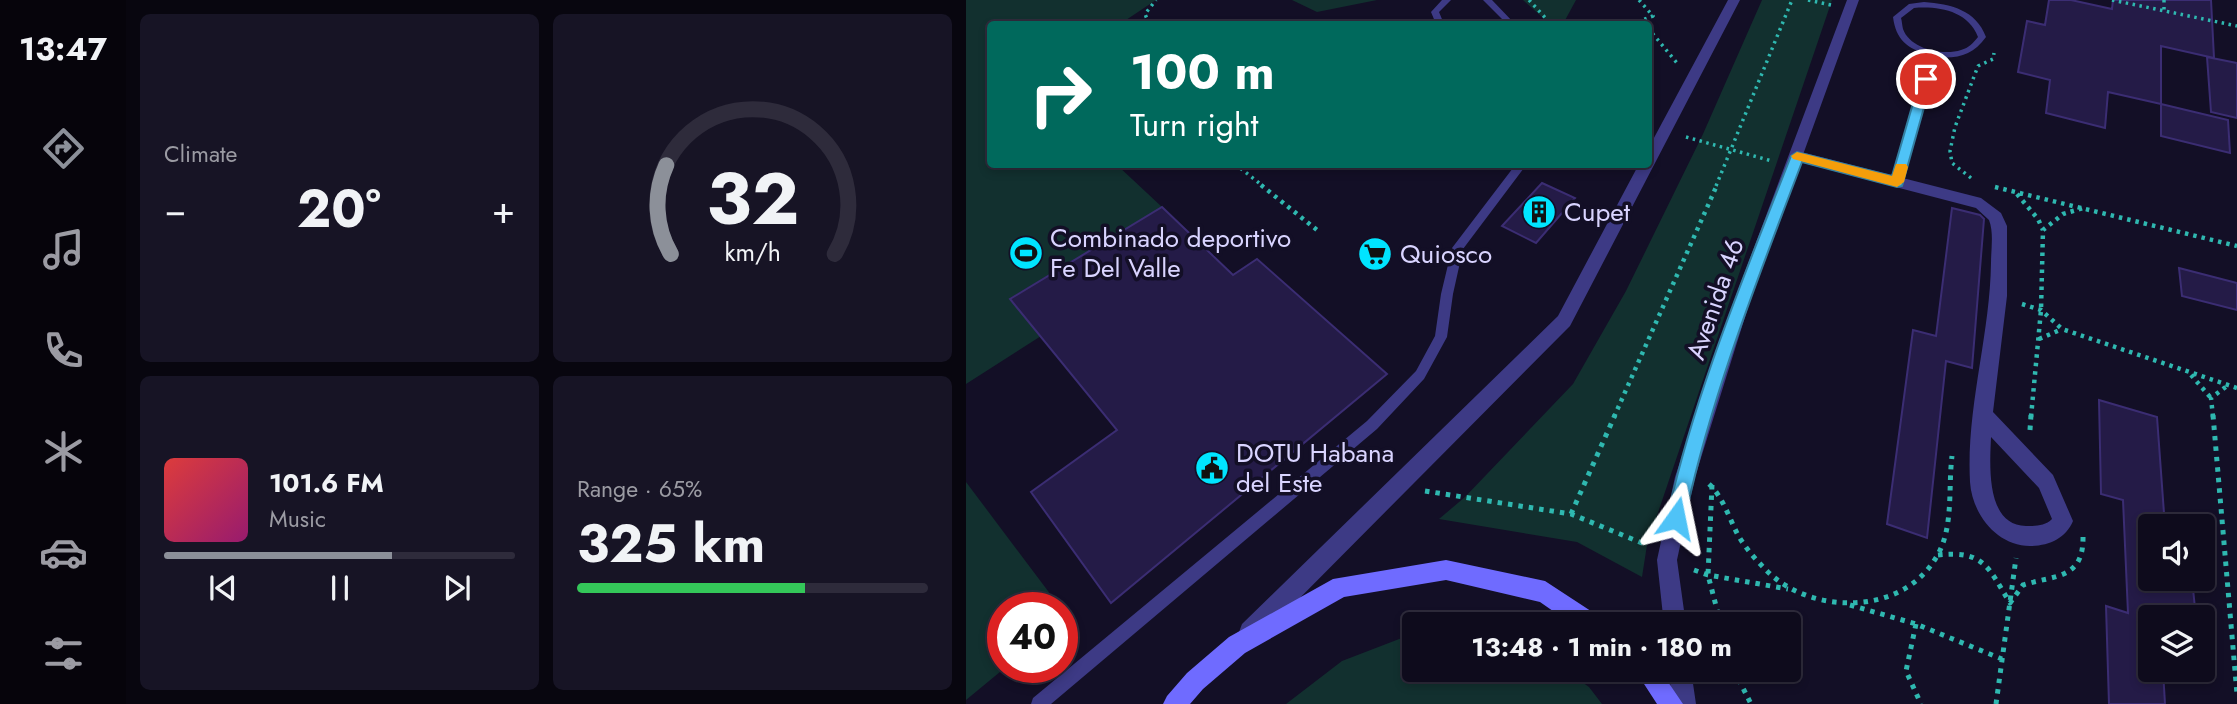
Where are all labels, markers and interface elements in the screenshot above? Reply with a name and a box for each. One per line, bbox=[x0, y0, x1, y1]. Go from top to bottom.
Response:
text: 13:47 bbox=[19, 26, 107, 72]
text: 100 m bbox=[1130, 37, 1275, 107]
icon: right bbox=[1015, 49, 1106, 140]
pin bbox=[1896, 49, 1956, 109]
icon: arrive bbox=[1907, 60, 1945, 98]
text: Turn right bbox=[1130, 102, 1259, 148]
icon: directions bbox=[39, 124, 88, 173]
text: Climate bbox=[164, 137, 237, 171]
text: 32 bbox=[706, 146, 799, 251]
text: 20° bbox=[297, 171, 381, 247]
text: − bbox=[164, 182, 186, 237]
text: + bbox=[492, 182, 515, 237]
building icon: Cupet bbox=[1520, 193, 1558, 231]
place label: Cupet bbox=[1564, 193, 1631, 231]
place label: Combinado deportivo Fe Del Valle bbox=[1050, 219, 1291, 287]
icon: music bbox=[39, 225, 88, 274]
street label: Avenida 46 bbox=[1677, 233, 1753, 365]
text: km/h bbox=[724, 234, 781, 270]
sports icon: Combinado deportivo Fe Del Valle bbox=[1007, 234, 1045, 272]
supermarket icon: Quiosco bbox=[1356, 235, 1394, 273]
place label: Quiosco bbox=[1400, 235, 1492, 273]
icon: phone bbox=[39, 326, 88, 375]
icon: climate bbox=[39, 427, 88, 476]
place label: DOTU Habana del Este bbox=[1236, 434, 1394, 502]
public building icon: DOTU Habana del Este bbox=[1193, 449, 1231, 487]
text: 101.6 FM bbox=[269, 464, 384, 502]
text: Range · 65% bbox=[577, 472, 702, 506]
position arrow bbox=[1639, 481, 1713, 555]
text: Music bbox=[269, 502, 326, 536]
text: 325 km bbox=[577, 506, 765, 582]
map controls bbox=[2138, 514, 2215, 682]
button: sound bbox=[2138, 514, 2215, 591]
icon: car bbox=[39, 528, 88, 577]
icon: previous bbox=[204, 569, 242, 607]
icon: pause bbox=[321, 569, 359, 607]
icon: next bbox=[438, 569, 476, 607]
speed limit sign: 40 bbox=[987, 592, 1078, 683]
button: layers bbox=[2138, 605, 2215, 682]
text: 13:48 · 1 min · 180 m bbox=[1471, 628, 1732, 666]
icon: filters bbox=[39, 629, 88, 678]

